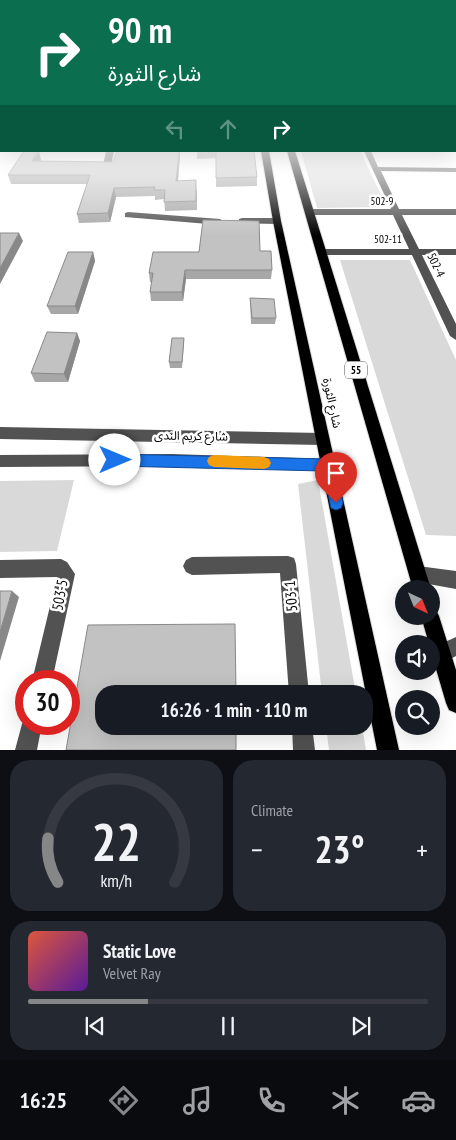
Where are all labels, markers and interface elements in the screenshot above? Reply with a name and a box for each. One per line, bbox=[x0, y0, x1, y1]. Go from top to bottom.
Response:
text: 90 m bbox=[108, 7, 172, 53]
icon: right bbox=[25, 20, 90, 85]
text: شارع الثورة bbox=[108, 59, 201, 87]
icon: left bbox=[161, 115, 189, 143]
icon: ahead bbox=[214, 115, 242, 143]
icon: right bbox=[267, 115, 295, 143]
street label: 502-9 bbox=[370, 194, 394, 208]
street label: 502-11 bbox=[374, 232, 402, 246]
street label: 502-4 bbox=[424, 250, 449, 280]
road number: 55 bbox=[345, 362, 367, 378]
street label: شارع الثورة bbox=[318, 376, 345, 430]
street label: شارع كريم الندى bbox=[154, 427, 228, 446]
position arrow bbox=[88, 433, 140, 485]
pin bbox=[315, 452, 357, 503]
icon: arrive bbox=[322, 459, 350, 487]
street label: 503-5 bbox=[47, 578, 72, 612]
street label: 503-1 bbox=[280, 580, 301, 612]
north arrow bbox=[395, 580, 440, 625]
map controls bbox=[395, 580, 440, 735]
button: sound bbox=[395, 635, 440, 680]
speed limit sign: 30 bbox=[15, 670, 80, 735]
button: search bbox=[395, 690, 440, 735]
text: 16:26 · 1 min · 110 m bbox=[161, 698, 307, 722]
text: Climate bbox=[251, 800, 293, 820]
text: 22 bbox=[92, 808, 141, 875]
text: 23° bbox=[314, 824, 365, 873]
text: − bbox=[251, 831, 263, 868]
text: + bbox=[416, 831, 428, 868]
text: km/h bbox=[101, 869, 132, 892]
text: Static Love bbox=[103, 939, 176, 963]
text: Velvet Ray bbox=[103, 963, 161, 983]
icon: previous bbox=[81, 1012, 109, 1040]
icon: pause bbox=[214, 1012, 242, 1040]
icon: next bbox=[347, 1012, 375, 1040]
icon: directions bbox=[106, 1083, 141, 1118]
icon: music bbox=[180, 1083, 215, 1118]
icon: phone bbox=[254, 1083, 289, 1118]
icon: climate bbox=[328, 1083, 363, 1118]
icon: car bbox=[401, 1083, 436, 1118]
text: 16:25 bbox=[19, 1086, 67, 1114]

